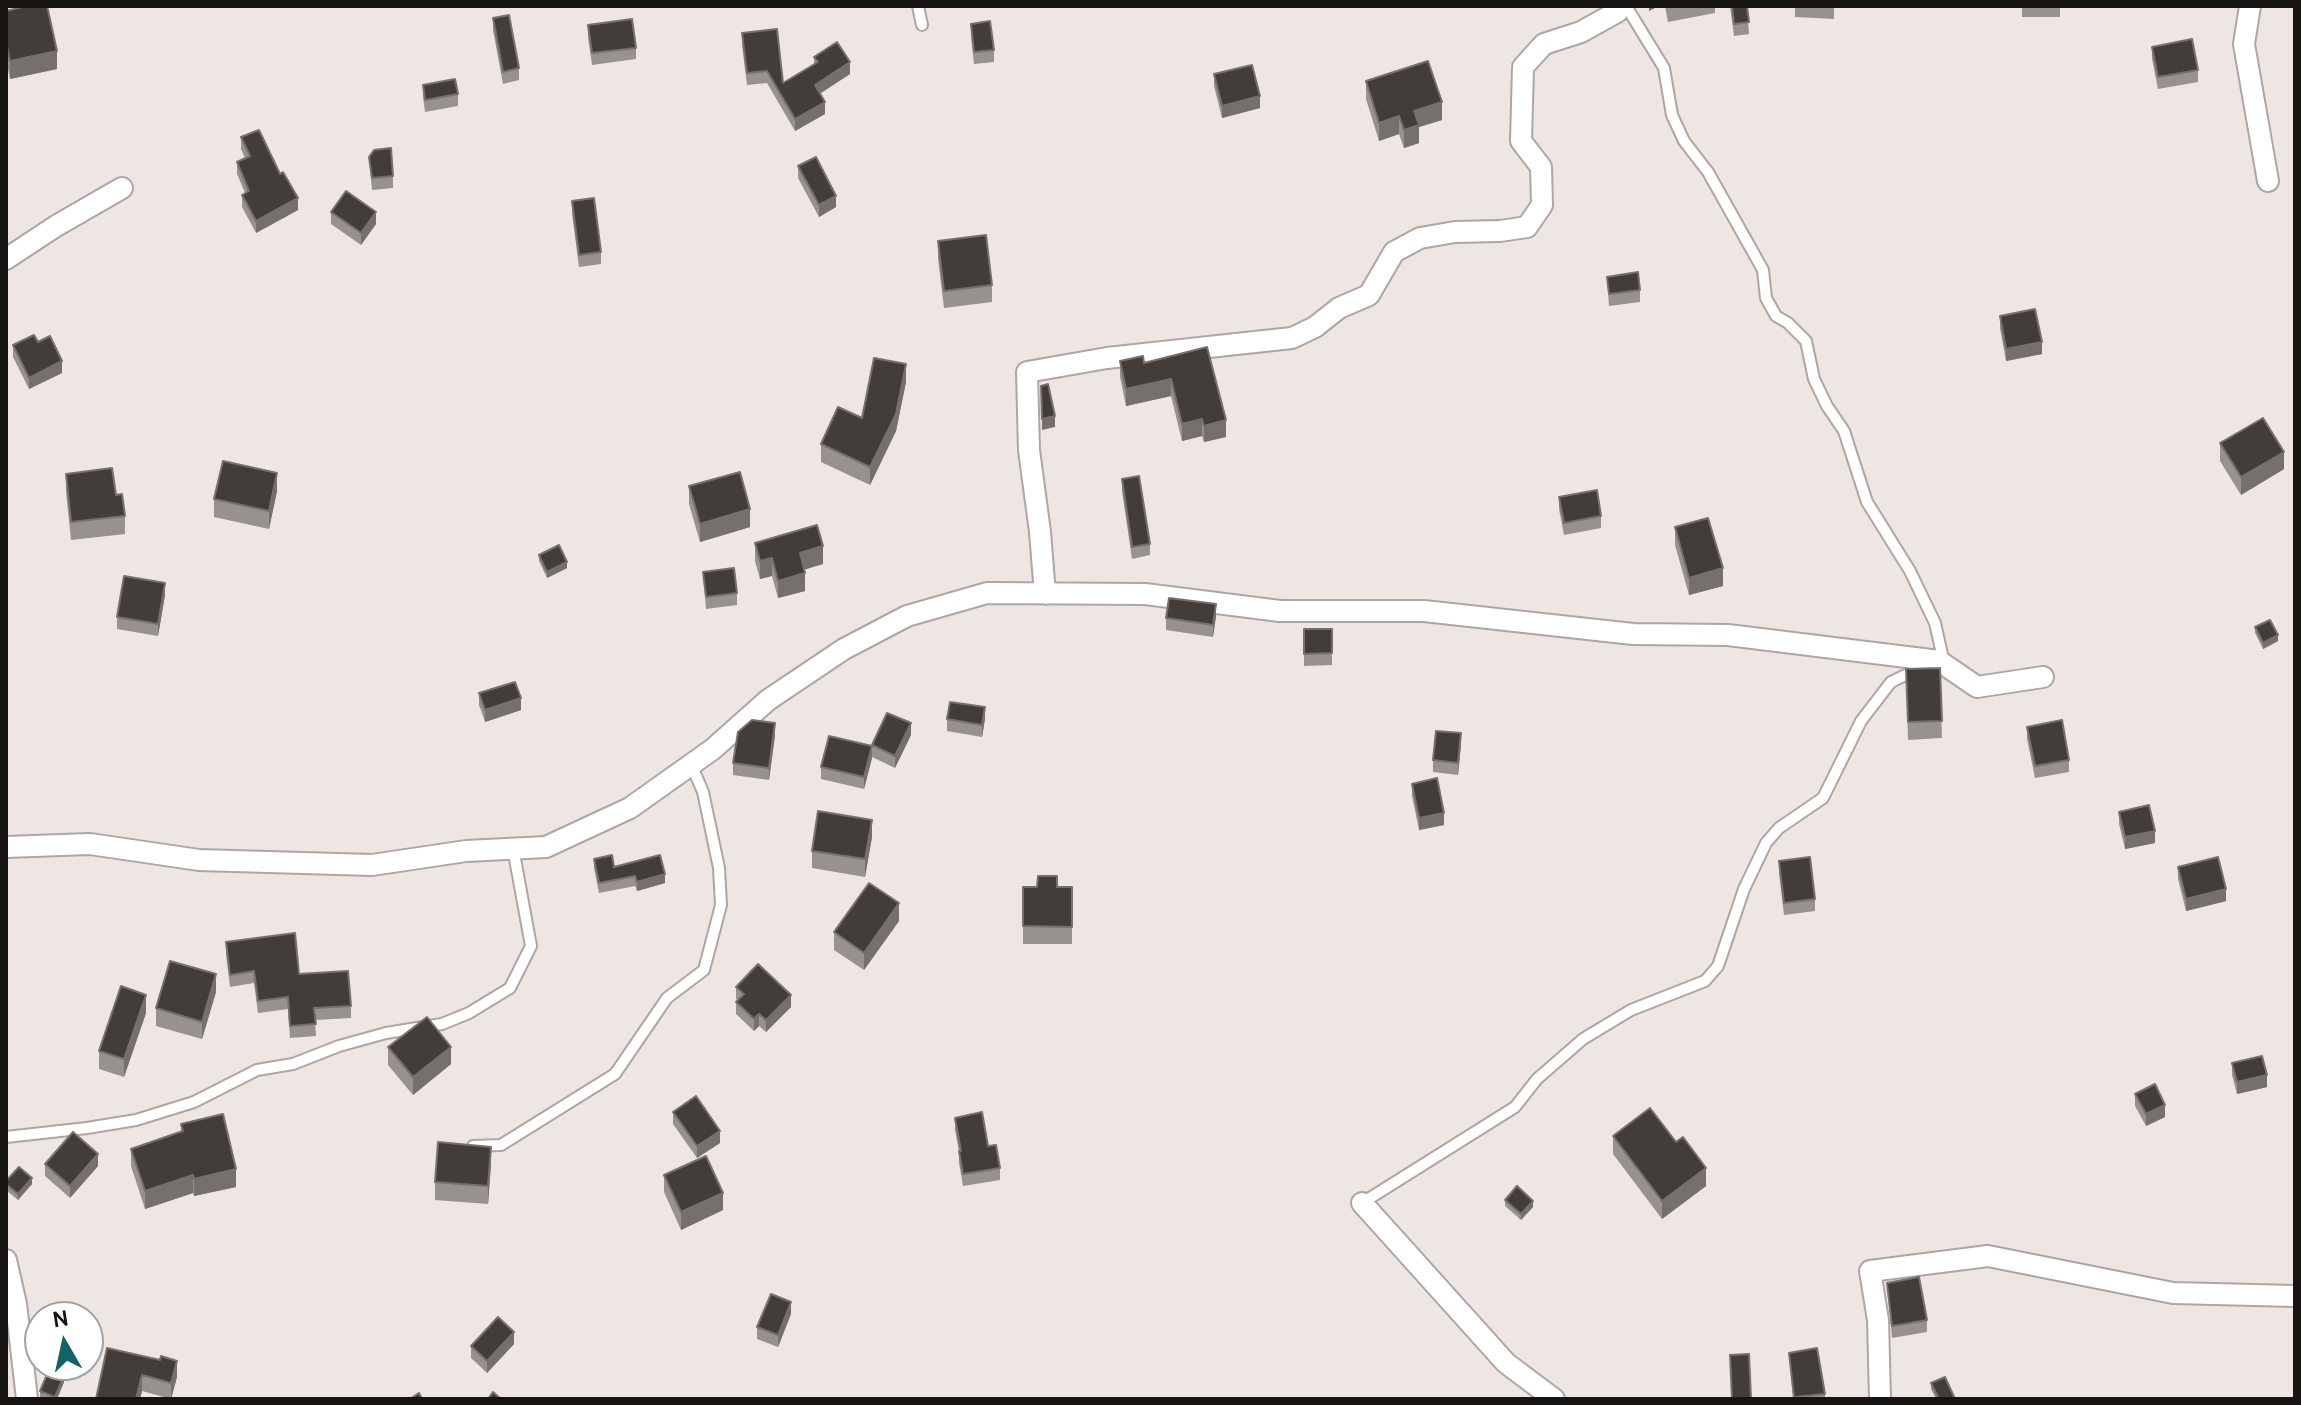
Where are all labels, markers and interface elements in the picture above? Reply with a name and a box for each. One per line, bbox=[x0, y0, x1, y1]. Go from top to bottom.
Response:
north arrow bbox=[24, 1301, 104, 1381]
text: N bbox=[51, 1304, 70, 1333]

